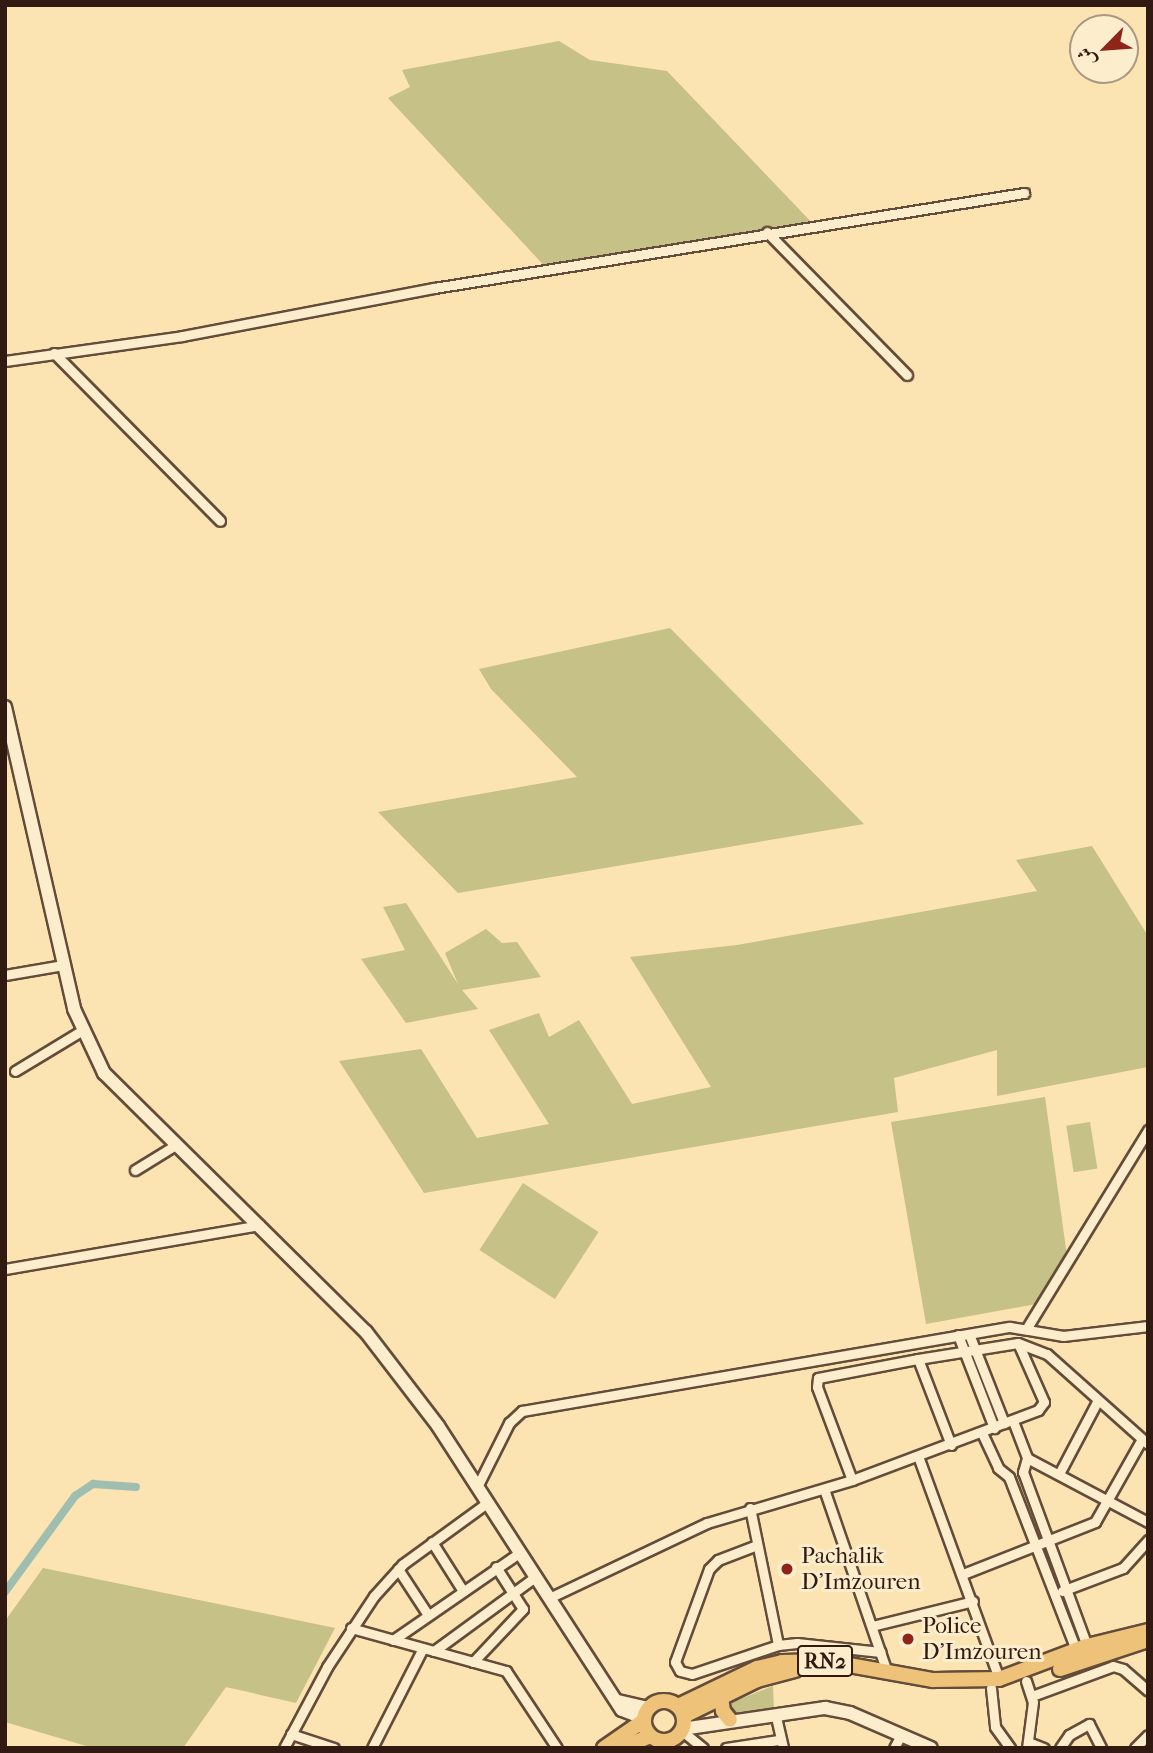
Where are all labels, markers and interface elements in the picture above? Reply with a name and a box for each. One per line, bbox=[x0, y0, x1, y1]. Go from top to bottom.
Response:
north arrow bbox=[1069, 14, 1139, 84]
text: ش bbox=[1073, 44, 1101, 70]
place label: Pachalik D'Imzouren bbox=[801, 1542, 921, 1596]
marker: Pachalik D'Imzouren bbox=[779, 1561, 795, 1577]
place label: Police D'Imzouren bbox=[922, 1612, 1042, 1666]
marker: Police D'Imzouren bbox=[900, 1631, 916, 1647]
road number: RN2 bbox=[797, 1644, 853, 1678]

